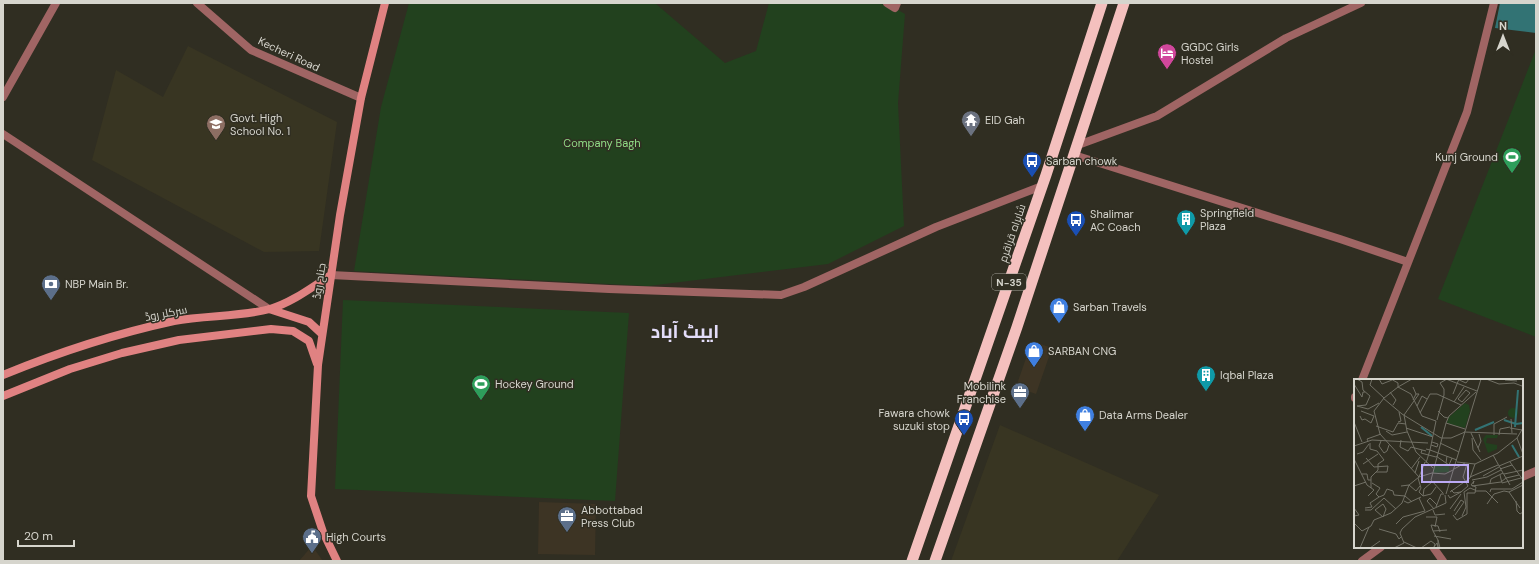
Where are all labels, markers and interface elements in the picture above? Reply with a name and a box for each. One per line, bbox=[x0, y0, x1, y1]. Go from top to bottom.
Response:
north arrow bbox=[1483, 16, 1523, 56]
text: N bbox=[1499, 19, 1507, 33]
street label: Kecheri Road bbox=[256, 34, 322, 74]
place label: GGDC Girls Hostel bbox=[1181, 40, 1239, 67]
hotel icon: GGDC Girls Hostel bbox=[1156, 42, 1178, 70]
temple icon: EID Gah bbox=[960, 109, 982, 137]
place label: Govt. High School No. 1 bbox=[230, 111, 290, 138]
school or university icon: Govt. High School No. 1 bbox=[205, 113, 227, 141]
place label: EID Gah bbox=[985, 113, 1025, 127]
park label: Company Bagh bbox=[563, 136, 641, 150]
sports icon: Kunj Ground bbox=[1501, 146, 1523, 174]
bus stop icon: Sarban chowk bbox=[1021, 150, 1043, 178]
place label: Kunj Ground bbox=[1435, 150, 1498, 164]
place label: Sarban chowk bbox=[1046, 154, 1118, 168]
street label: شاہراہ قراقرم bbox=[996, 202, 1029, 264]
place label: Springfield Plaza bbox=[1200, 206, 1254, 233]
place label: Shalimar AC Coach bbox=[1090, 207, 1141, 234]
building icon: Springfield Plaza bbox=[1175, 208, 1197, 236]
bus stop icon: Shalimar AC Coach bbox=[1065, 209, 1087, 237]
street label: جناح روڈ bbox=[309, 262, 330, 300]
bank icon: NBP Main Br. bbox=[40, 273, 62, 301]
road number: N-35 bbox=[992, 274, 1026, 290]
place label: NBP Main Br. bbox=[65, 277, 128, 291]
shop icon: Sarban Travels bbox=[1048, 296, 1070, 324]
place label: Sarban Travels bbox=[1073, 300, 1147, 314]
street label: سرکلر روڈ bbox=[144, 302, 188, 324]
district label: ایبٹ آباد bbox=[651, 319, 719, 344]
shop icon: SARBAN CNG bbox=[1023, 340, 1045, 368]
place label: SARBAN CNG bbox=[1048, 344, 1116, 358]
building icon: Iqbal Plaza bbox=[1195, 364, 1217, 392]
place label: Iqbal Plaza bbox=[1220, 368, 1274, 382]
sports icon: Hockey Ground bbox=[470, 373, 492, 401]
place label: Hockey Ground bbox=[495, 377, 574, 391]
place label: Mobilink Franchise bbox=[957, 379, 1006, 406]
inset map bbox=[1354, 379, 1523, 548]
office icon: Mobilink Franchise bbox=[1009, 381, 1031, 409]
shop icon: Data Arms Dealer bbox=[1074, 404, 1096, 432]
place label: Fawara chowk suzuki stop bbox=[879, 406, 950, 433]
bus stop icon: Fawara chowk suzuki stop bbox=[953, 408, 975, 436]
place label: Data Arms Dealer bbox=[1099, 408, 1188, 422]
place label: Abbottabad Press Club bbox=[581, 503, 643, 530]
office icon: Abbottabad Press Club bbox=[556, 505, 578, 533]
scale bar bbox=[18, 522, 74, 548]
public building icon: High Courts bbox=[301, 526, 323, 554]
text: 20 m bbox=[24, 528, 53, 544]
place label: High Courts bbox=[326, 530, 386, 544]

